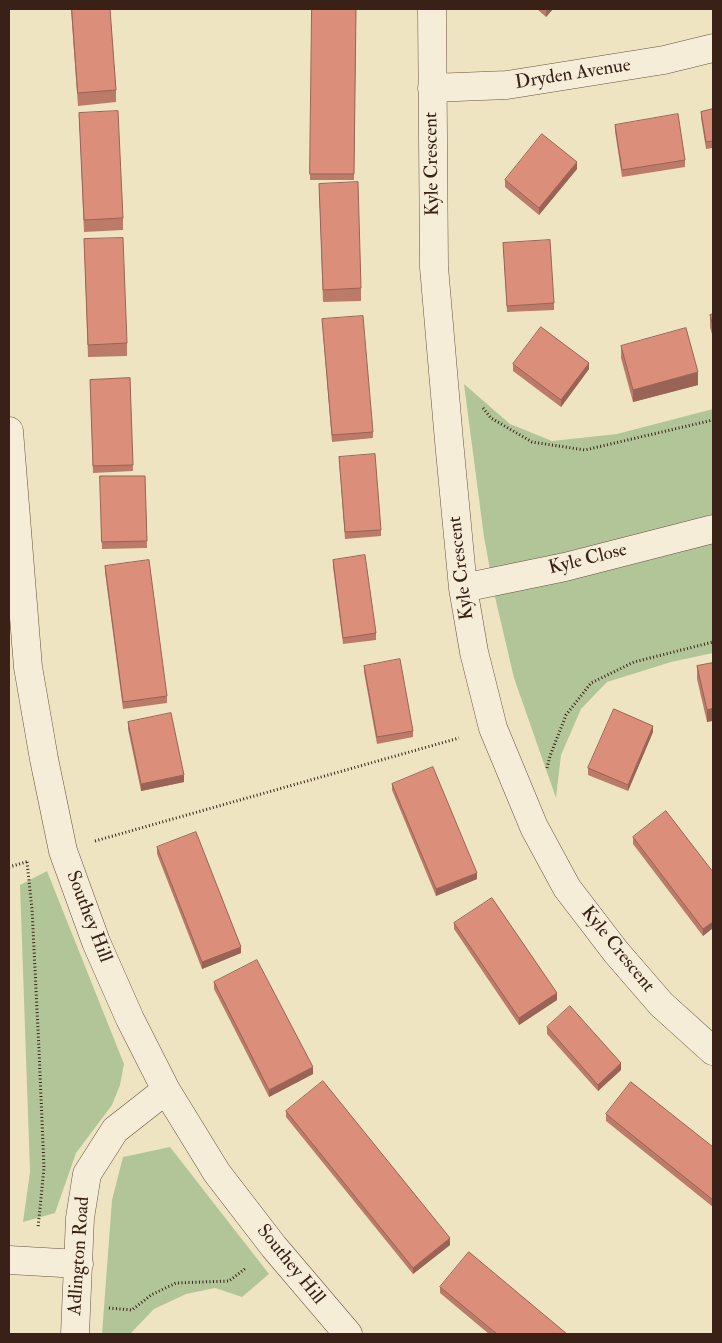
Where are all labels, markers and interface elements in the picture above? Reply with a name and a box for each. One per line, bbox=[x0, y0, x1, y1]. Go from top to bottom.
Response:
street label: Dryden Avenue bbox=[514, 55, 632, 95]
street label: Kyle Crescent bbox=[421, 112, 445, 216]
street label: Kyle Crescent bbox=[444, 515, 480, 621]
street label: Kyle Close bbox=[546, 539, 630, 581]
street label: Southey Hill bbox=[60, 868, 116, 966]
street label: Kyle Crescent bbox=[575, 902, 659, 998]
street label: Adlington Road bbox=[64, 1196, 96, 1316]
street label: Southey Hill bbox=[251, 1220, 329, 1310]

